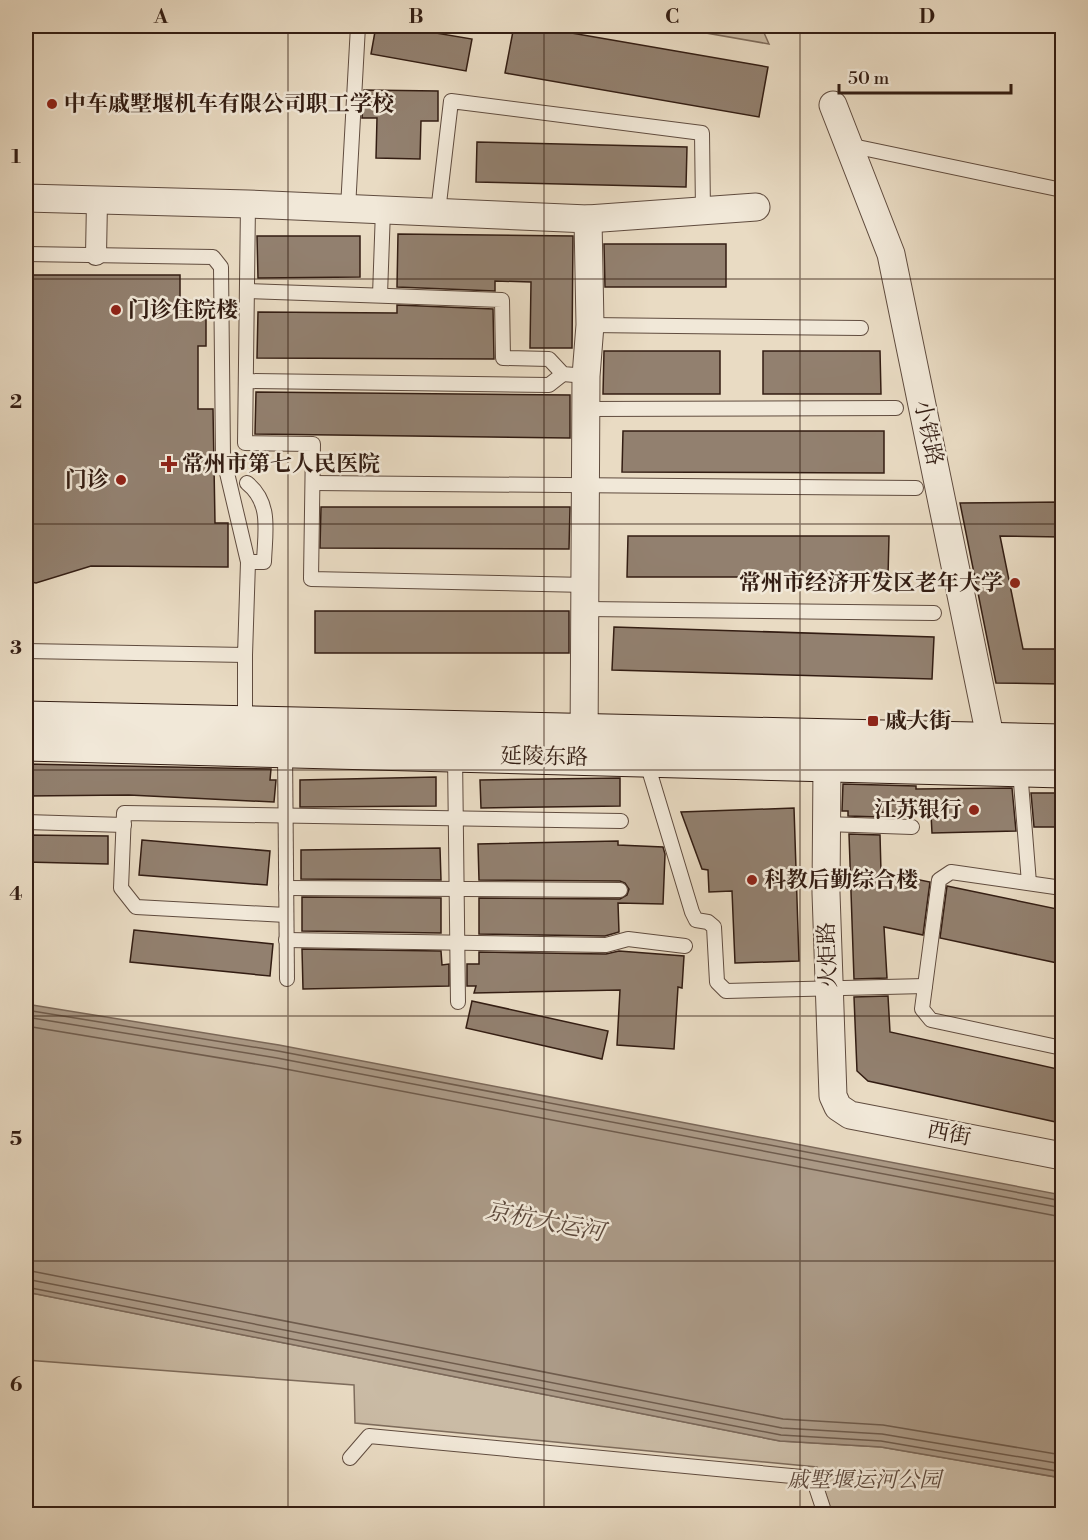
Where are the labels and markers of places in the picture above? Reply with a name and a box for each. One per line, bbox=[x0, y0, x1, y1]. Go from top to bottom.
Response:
place label: 中车戚墅堰机车有限公司职工学校 bbox=[64, 91, 394, 118]
marker: 中车戚墅堰机车有限公司职工学校 bbox=[45, 97, 59, 111]
place label: 门诊住院楼 bbox=[128, 297, 238, 324]
marker: 门诊住院楼 bbox=[109, 303, 123, 317]
place label: 常州市第七人民医院 bbox=[182, 451, 380, 478]
marker: 常州市第七人民医院 bbox=[160, 455, 178, 473]
place label: 门诊 bbox=[65, 467, 109, 494]
marker: 门诊 bbox=[114, 473, 128, 487]
place label: 常州市经济开发区老年大学 bbox=[739, 570, 1003, 597]
marker: 常州市经济开发区老年大学 bbox=[1008, 576, 1022, 590]
place label: 戚大街 bbox=[885, 708, 951, 735]
marker: 戚大街 bbox=[866, 714, 880, 728]
place label: 江苏银行 bbox=[874, 797, 962, 824]
marker: 江苏银行 bbox=[967, 803, 981, 817]
place label: 科教后勤综合楼 bbox=[764, 867, 918, 894]
marker: 科教后勤综合楼 bbox=[745, 873, 759, 887]

